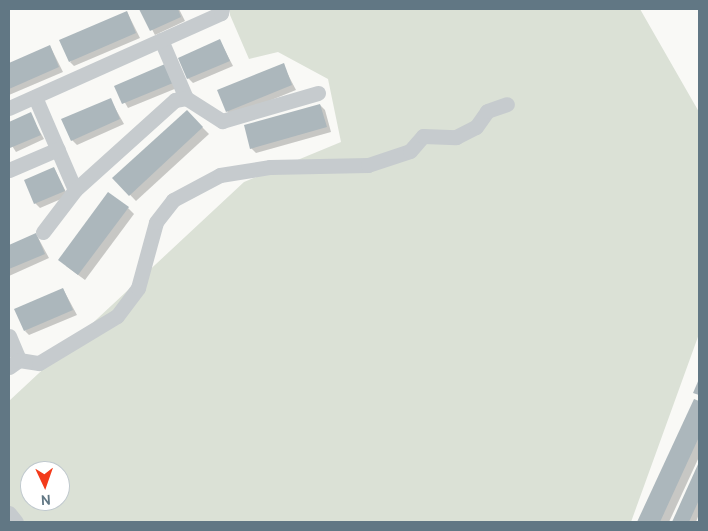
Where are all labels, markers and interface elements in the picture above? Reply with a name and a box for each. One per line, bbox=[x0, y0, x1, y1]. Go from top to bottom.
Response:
north arrow bbox=[20, 461, 70, 511]
text: N bbox=[40, 491, 51, 509]

